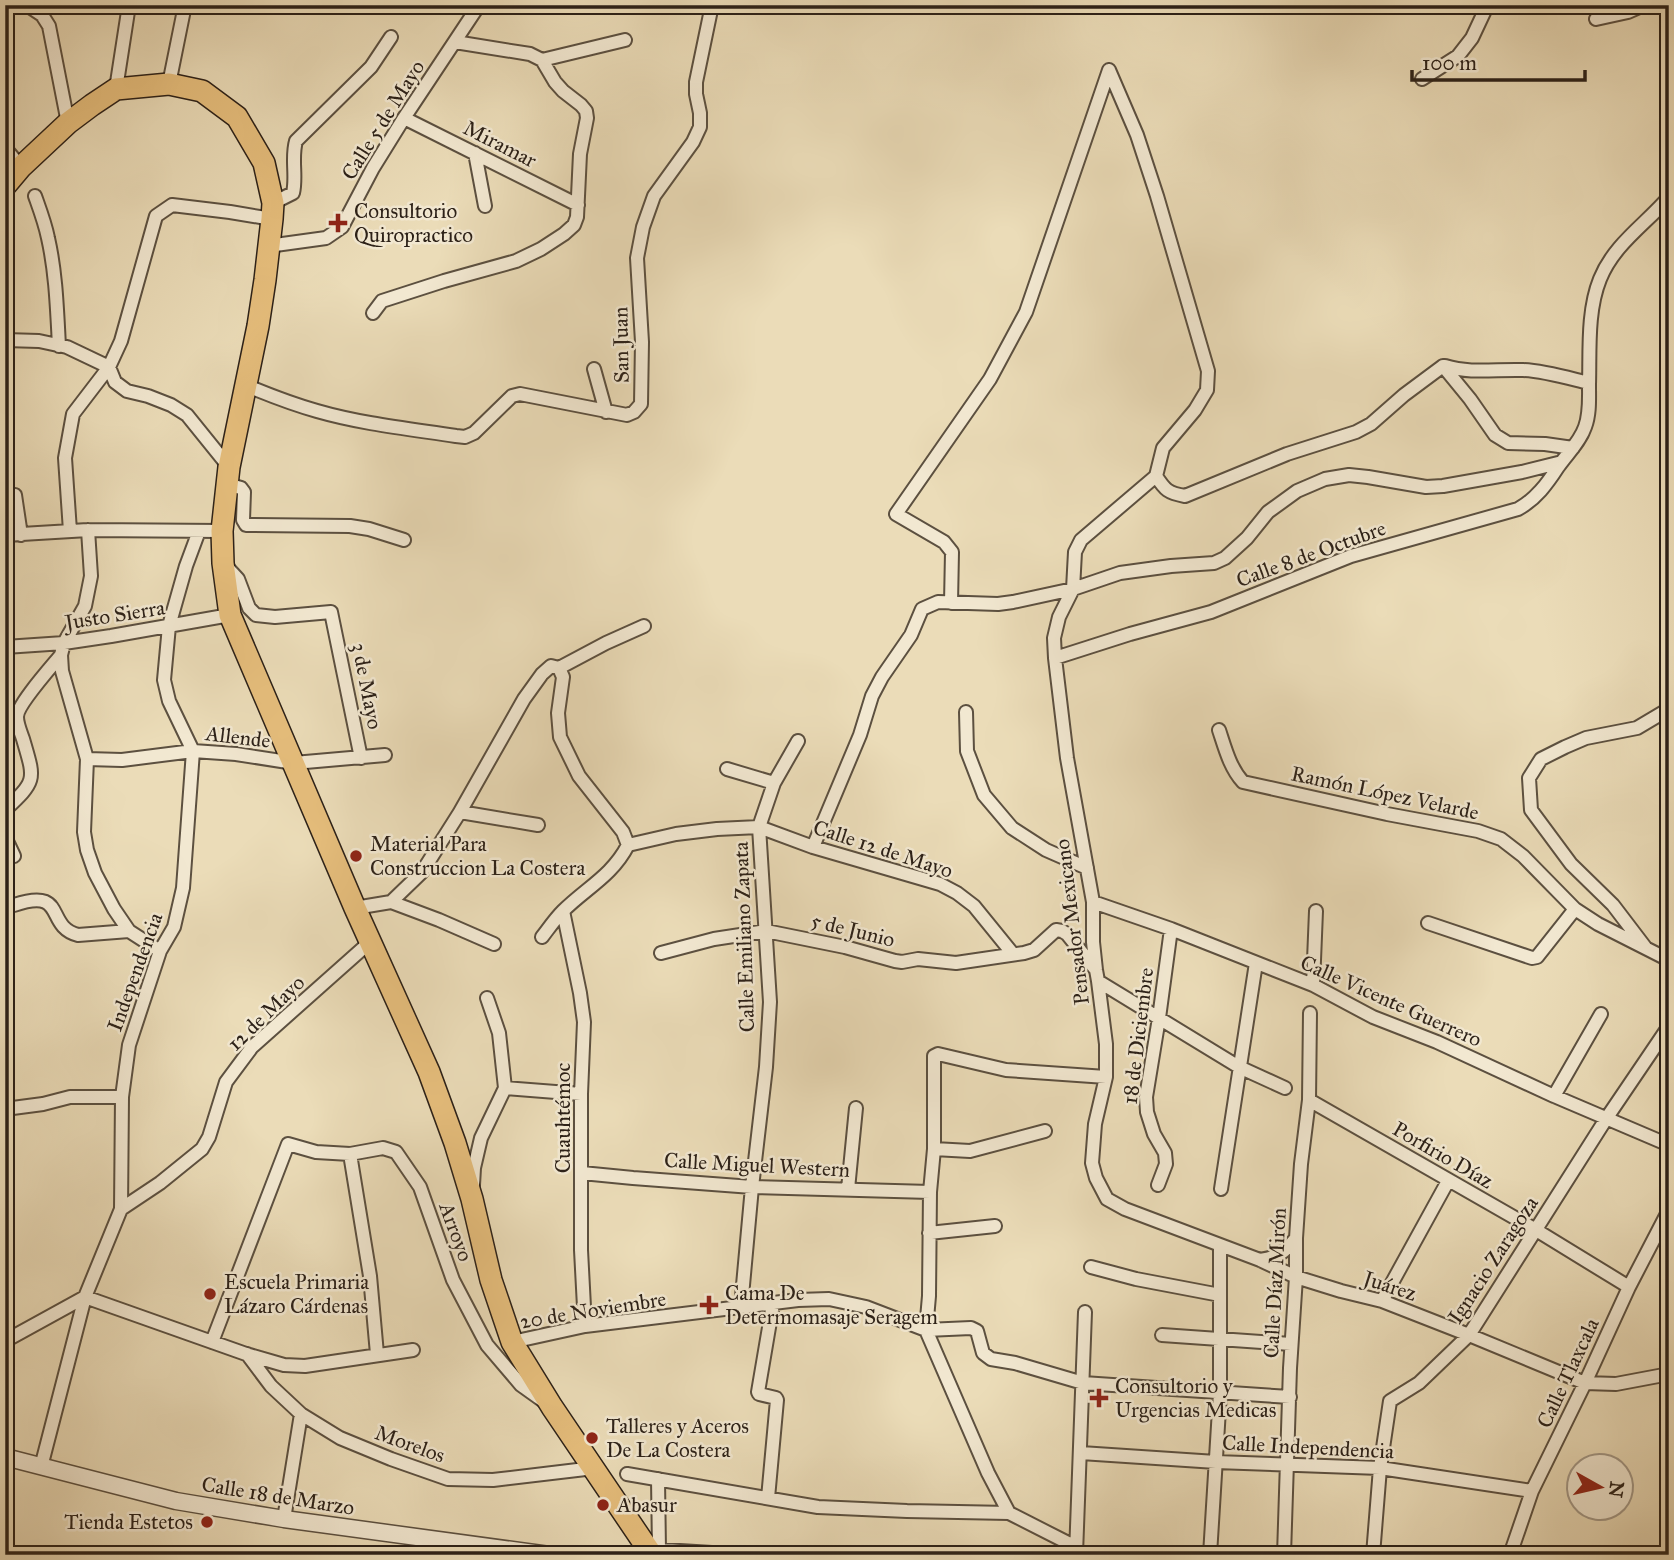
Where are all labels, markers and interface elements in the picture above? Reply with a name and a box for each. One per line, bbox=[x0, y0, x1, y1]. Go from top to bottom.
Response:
scale bar bbox=[1412, 38, 1585, 82]
text: 100 m bbox=[1422, 50, 1477, 76]
street label: Calle 5 de Mayo bbox=[336, 55, 430, 185]
street label: Miramar bbox=[459, 115, 541, 173]
place label: Consultorio Quiropractico bbox=[354, 198, 473, 248]
marker: Consultorio Quiropractico bbox=[328, 213, 348, 233]
street label: San Juan bbox=[607, 307, 635, 383]
street label: Calle 8 de Octubre bbox=[1233, 515, 1390, 593]
street label: Justo Sierra bbox=[61, 594, 167, 636]
street label: 3 de Mayo bbox=[346, 641, 388, 732]
street label: Allende bbox=[203, 720, 272, 754]
street label: Ramón López Velarde bbox=[1289, 760, 1481, 826]
street label: Calle 12 de Mayo bbox=[810, 814, 956, 884]
place label: Material Para Construccion La Costera bbox=[370, 831, 585, 881]
street label: Pensador Mexicano bbox=[1049, 837, 1095, 1006]
street label: Calle Emiliano Zapata bbox=[728, 841, 760, 1033]
marker: Material Para Construccion La Costera bbox=[348, 848, 364, 864]
street label: 5 de Junio bbox=[809, 907, 898, 953]
street label: Independencia bbox=[102, 909, 169, 1035]
street label: Calle Vicente Guerrero bbox=[1296, 949, 1486, 1053]
street label: 18 de Diciembre bbox=[1117, 966, 1159, 1106]
street label: 12 de Mayo bbox=[222, 970, 310, 1056]
street label: Cuauhtémoc bbox=[550, 1063, 576, 1173]
street label: Porfirio Díaz bbox=[1388, 1116, 1498, 1194]
street label: Calle Miguel Western bbox=[663, 1147, 851, 1183]
street label: Ignacio Zaragoza bbox=[1442, 1191, 1544, 1328]
street label: Arroyo bbox=[433, 1198, 479, 1265]
street label: Calle Díaz Mirón bbox=[1258, 1207, 1292, 1359]
street label: Juárez bbox=[1358, 1265, 1420, 1307]
place label: Escuela Primaria Lázaro Cárdenas bbox=[224, 1269, 369, 1319]
place label: Cama De Determomasaje Seragem bbox=[725, 1280, 938, 1330]
marker: Escuela Primaria Lázaro Cárdenas bbox=[202, 1286, 218, 1302]
street label: 20 de Noviembre bbox=[518, 1286, 668, 1334]
marker: Cama De Determomasaje Seragem bbox=[699, 1295, 719, 1315]
street label: Calle Tlaxcala bbox=[1531, 1314, 1605, 1432]
place label: Consultorio y Urgencias Medicas bbox=[1115, 1373, 1276, 1423]
marker: Consultorio y Urgencias Medicas bbox=[1089, 1388, 1109, 1408]
place label: Talleres y Aceros De La Costera bbox=[606, 1413, 749, 1463]
street label: Morelos bbox=[371, 1419, 449, 1469]
marker: Talleres y Aceros De La Costera bbox=[584, 1430, 600, 1446]
street label: Calle Independencia bbox=[1221, 1430, 1395, 1464]
north arrow bbox=[1566, 1452, 1636, 1522]
street label: Calle 18 de Marzo bbox=[200, 1471, 357, 1521]
text: N bbox=[1604, 1480, 1629, 1499]
place label: Abasur bbox=[616, 1492, 677, 1518]
marker: Abasur bbox=[595, 1497, 611, 1513]
place label: Tienda Estetos bbox=[64, 1509, 193, 1535]
marker: Tienda Estetos bbox=[199, 1514, 215, 1530]

